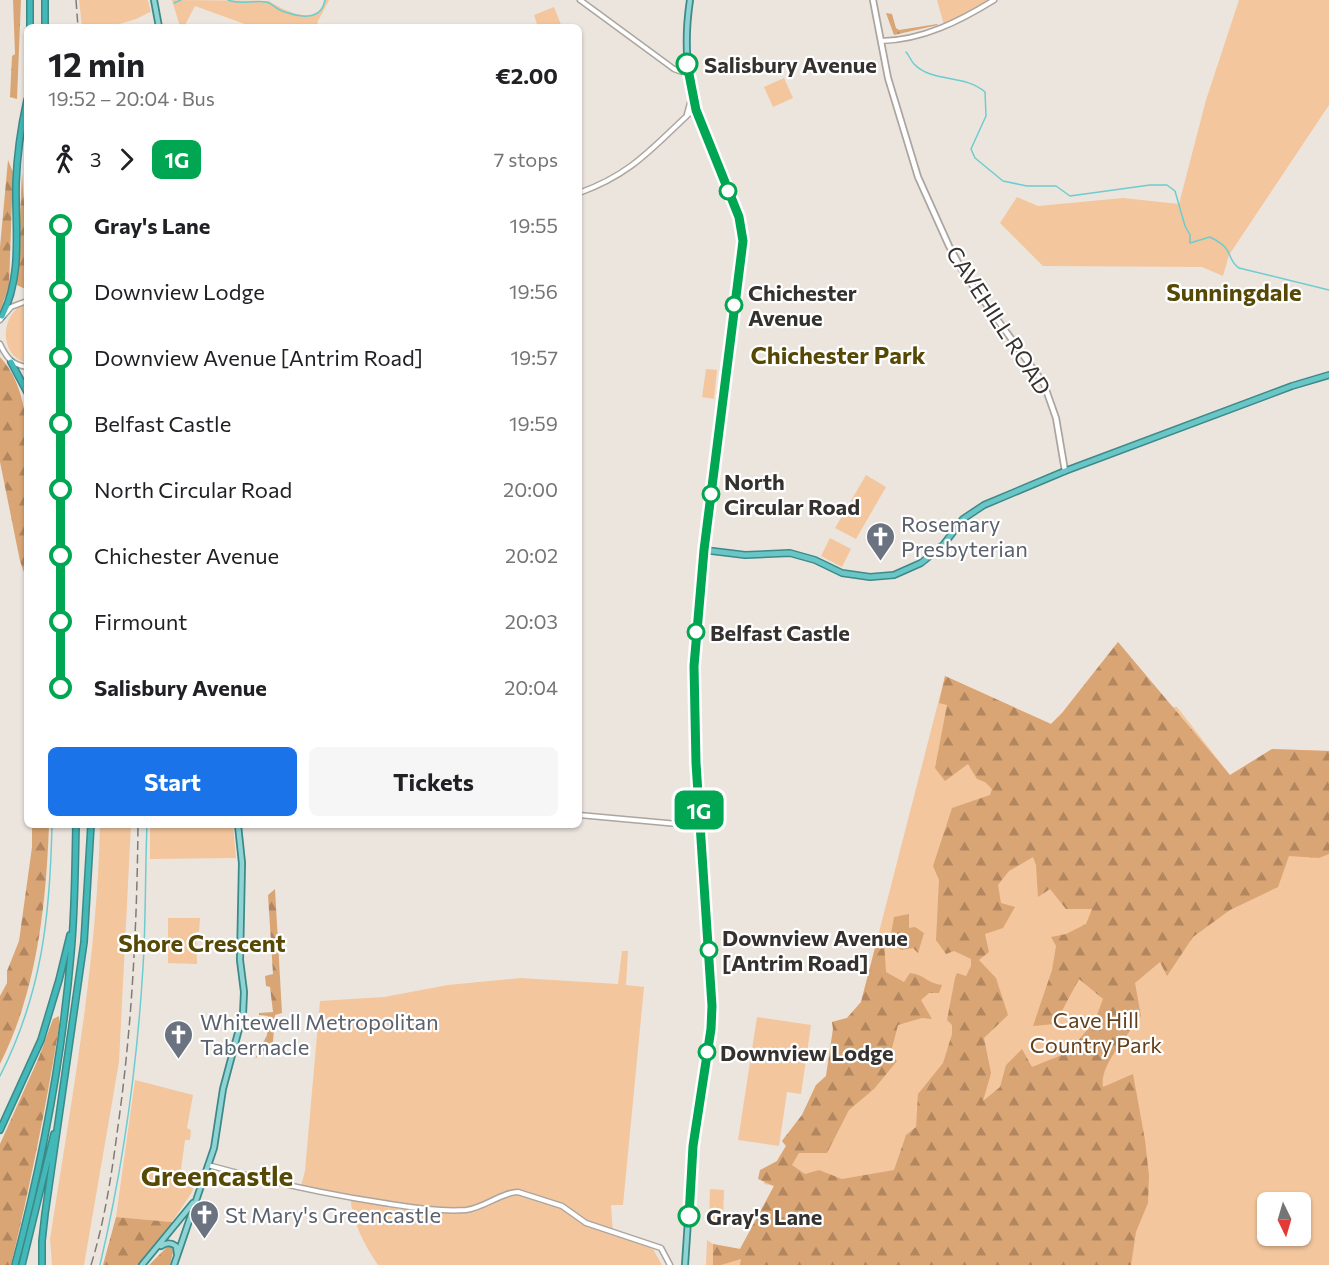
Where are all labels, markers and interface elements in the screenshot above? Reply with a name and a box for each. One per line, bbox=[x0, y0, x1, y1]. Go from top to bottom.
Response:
text: 12 min bbox=[48, 43, 145, 84]
place label: Salisbury Avenue bbox=[704, 51, 877, 78]
marker: Salisbury Avenue bbox=[676, 53, 698, 75]
text: €2.00 bbox=[495, 62, 558, 89]
text: 19:52 – 20:04 · Bus bbox=[48, 86, 215, 110]
icon: walk bbox=[48, 143, 81, 176]
icon: forward bbox=[110, 143, 143, 176]
text: 3 bbox=[90, 147, 101, 171]
text: 1G bbox=[164, 147, 189, 172]
text: 7 stops bbox=[494, 147, 558, 171]
unlabelled marker bbox=[719, 182, 737, 200]
text: Gray's Lane bbox=[94, 212, 210, 239]
text: 19:55 bbox=[510, 213, 558, 237]
street label: CAVEHILL ROAD bbox=[941, 241, 1057, 399]
district label: Sunningdale bbox=[1166, 277, 1302, 306]
text: Downview Lodge bbox=[94, 278, 265, 305]
text: 19:56 bbox=[509, 279, 558, 303]
place label: Chichester Avenue bbox=[748, 279, 857, 331]
marker: Chichester Avenue bbox=[725, 296, 743, 314]
district label: Chichester Park bbox=[750, 340, 926, 369]
text: Downview Avenue [Antrim Road] bbox=[94, 344, 423, 371]
text: 19:57 bbox=[511, 345, 558, 369]
text: Belfast Castle bbox=[94, 410, 231, 437]
text: 19:59 bbox=[509, 411, 558, 435]
place label: North Circular Road bbox=[724, 468, 860, 520]
text: North Circular Road bbox=[94, 476, 292, 503]
text: 20:00 bbox=[503, 477, 558, 501]
marker: North Circular Road bbox=[702, 485, 720, 503]
place label: Rosemary Presbyterian bbox=[901, 510, 1028, 562]
church icon: Rosemary Presbyterian bbox=[864, 520, 896, 562]
text: Chichester Avenue bbox=[94, 542, 279, 569]
text: 20:02 bbox=[505, 543, 558, 567]
text: Firmount bbox=[94, 608, 187, 635]
text: 20:03 bbox=[505, 609, 558, 633]
place label: Belfast Castle bbox=[710, 619, 850, 646]
marker: Belfast Castle bbox=[687, 623, 705, 641]
text: Salisbury Avenue bbox=[94, 674, 267, 701]
text: 20:04 bbox=[504, 675, 558, 699]
button: Start bbox=[48, 747, 297, 816]
button: Tickets bbox=[309, 747, 558, 816]
line badge: 1G bbox=[672, 790, 726, 830]
text: 1G bbox=[687, 798, 711, 823]
place label: Downview Avenue [Antrim Road] bbox=[722, 924, 908, 976]
district label: Shore Crescent bbox=[118, 928, 286, 957]
marker: Downview Avenue [Antrim Road] bbox=[700, 941, 718, 959]
park label: Cave Hill Country Park bbox=[1030, 1006, 1162, 1058]
place label: Whitewell Metropolitan Tabernacle bbox=[200, 1008, 439, 1060]
church icon: Whitewell Metropolitan Tabernacle bbox=[163, 1018, 195, 1060]
place label: Downview Lodge bbox=[720, 1039, 894, 1066]
marker: Downview Lodge bbox=[698, 1043, 716, 1061]
district label: Greencastle bbox=[141, 1158, 293, 1192]
north arrow bbox=[1257, 1192, 1311, 1246]
map controls bbox=[1257, 1192, 1311, 1246]
church icon: St Mary's Greencastle bbox=[188, 1198, 220, 1240]
place label: St Mary's Greencastle bbox=[225, 1201, 441, 1228]
place label: Gray's Lane bbox=[706, 1203, 822, 1230]
marker: Gray's Lane bbox=[678, 1205, 700, 1227]

